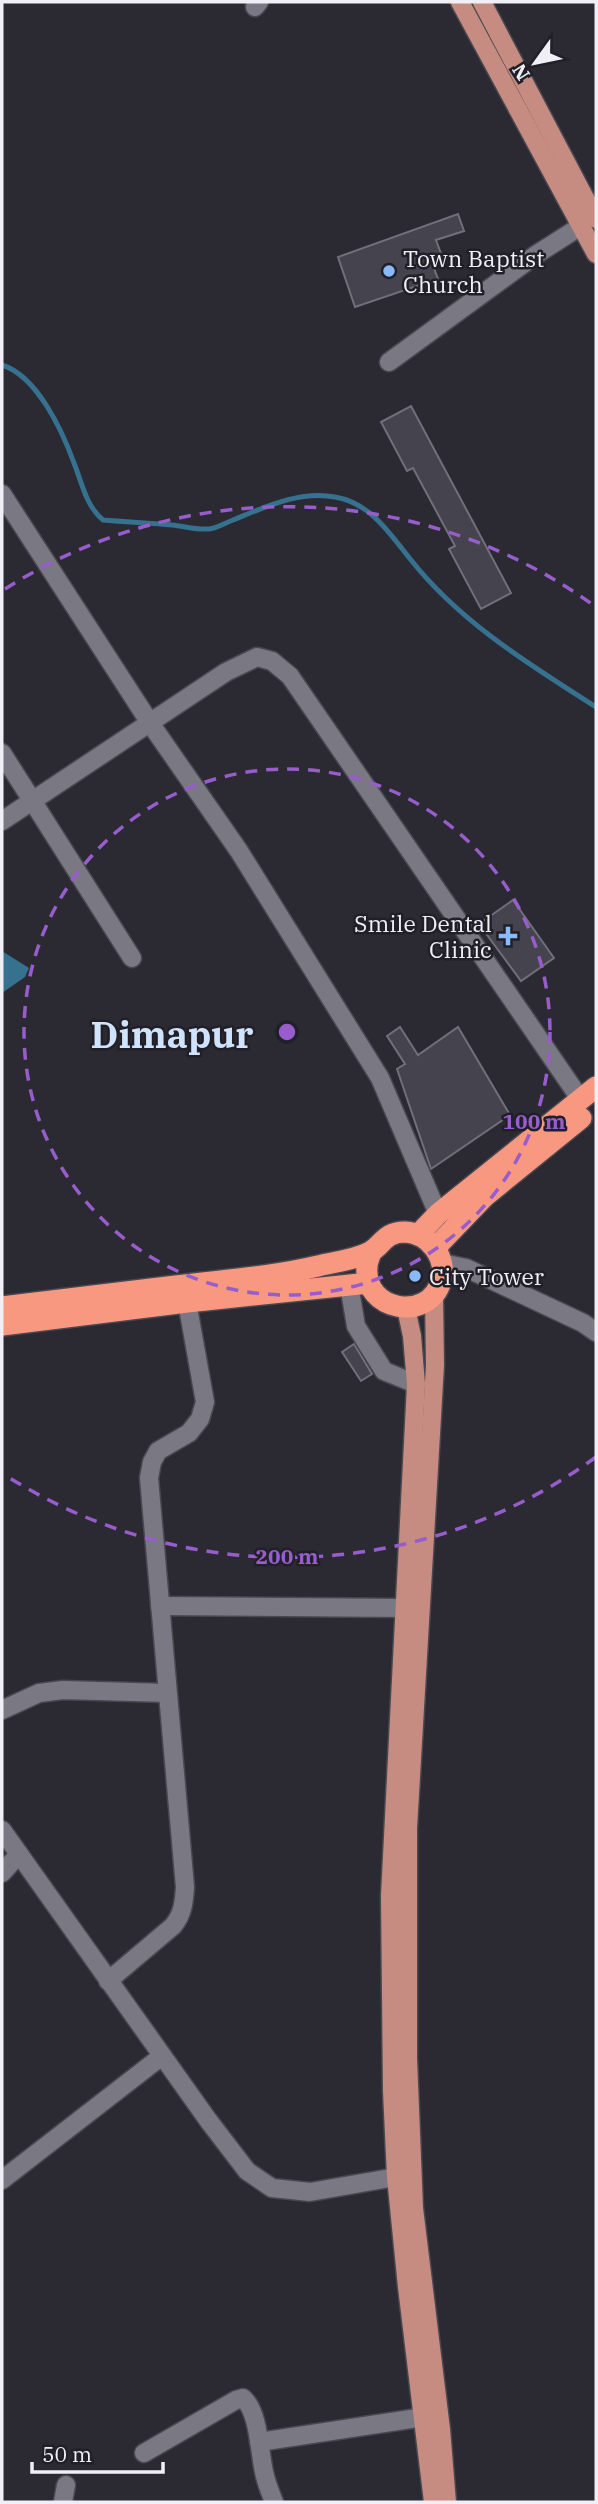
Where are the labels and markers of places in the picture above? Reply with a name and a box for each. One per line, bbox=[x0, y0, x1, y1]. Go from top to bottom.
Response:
place label: Town Baptist Church bbox=[403, 243, 544, 299]
marker: Town Baptist Church bbox=[381, 263, 397, 279]
place label: Smile Dental Clinic bbox=[354, 908, 492, 964]
marker: Smile Dental Clinic bbox=[498, 926, 518, 946]
centre of rings bbox=[275, 1020, 299, 1044]
place label: City Tower bbox=[429, 1261, 544, 1291]
marker: City Tower bbox=[407, 1268, 423, 1284]

